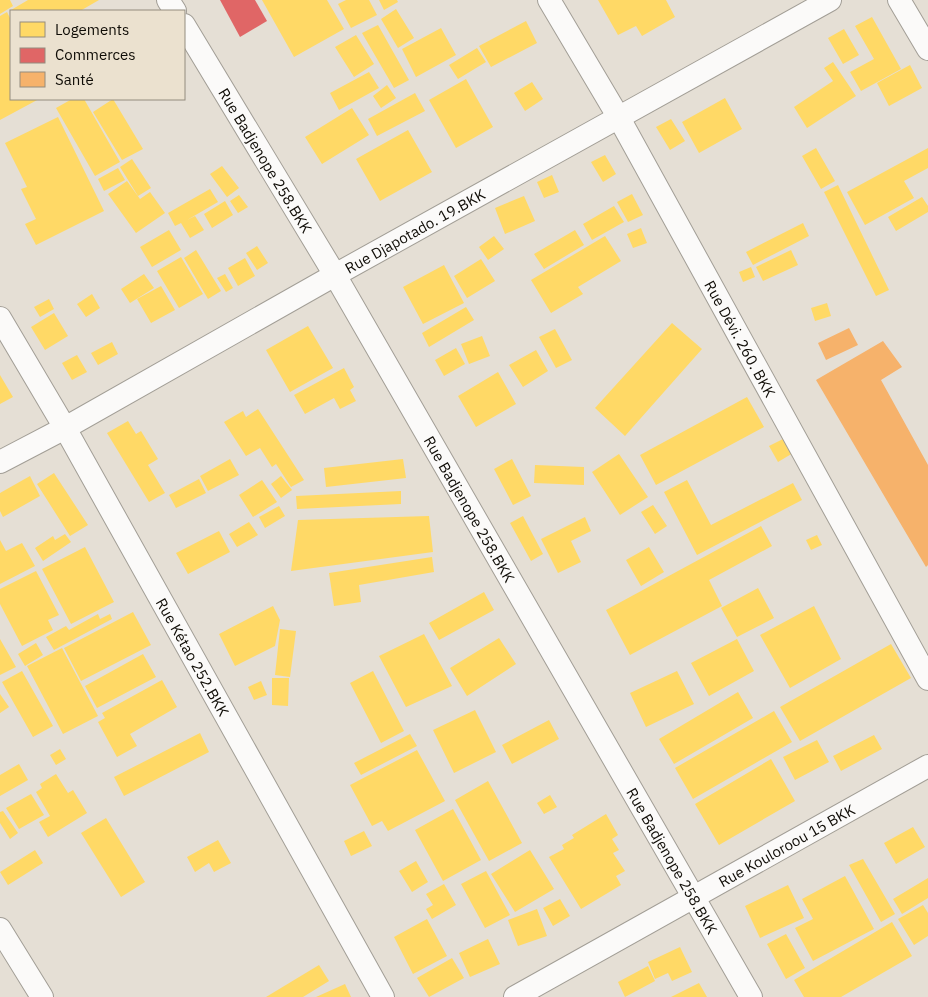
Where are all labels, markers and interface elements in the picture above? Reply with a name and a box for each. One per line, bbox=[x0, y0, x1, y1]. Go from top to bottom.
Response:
legend bbox=[10, 10, 185, 100]
text: Logements bbox=[55, 20, 129, 39]
text: Commerces bbox=[55, 45, 136, 64]
text: Santé bbox=[55, 70, 94, 89]
street label: Rue Badjenope 258.BKK bbox=[215, 84, 317, 237]
street label: Rue Djapotado. 19.BKK bbox=[341, 184, 489, 277]
street label: Rue Dévi. 260. BKK bbox=[701, 277, 781, 401]
street label: Rue Badjenope 258.BKK bbox=[420, 432, 520, 586]
street label: Rue Kétao 252.BKK bbox=[152, 594, 234, 720]
street label: Rue Badjenope 258.BKK bbox=[623, 784, 722, 938]
street label: Rue Kouloroou 15 BKK bbox=[715, 799, 858, 891]

